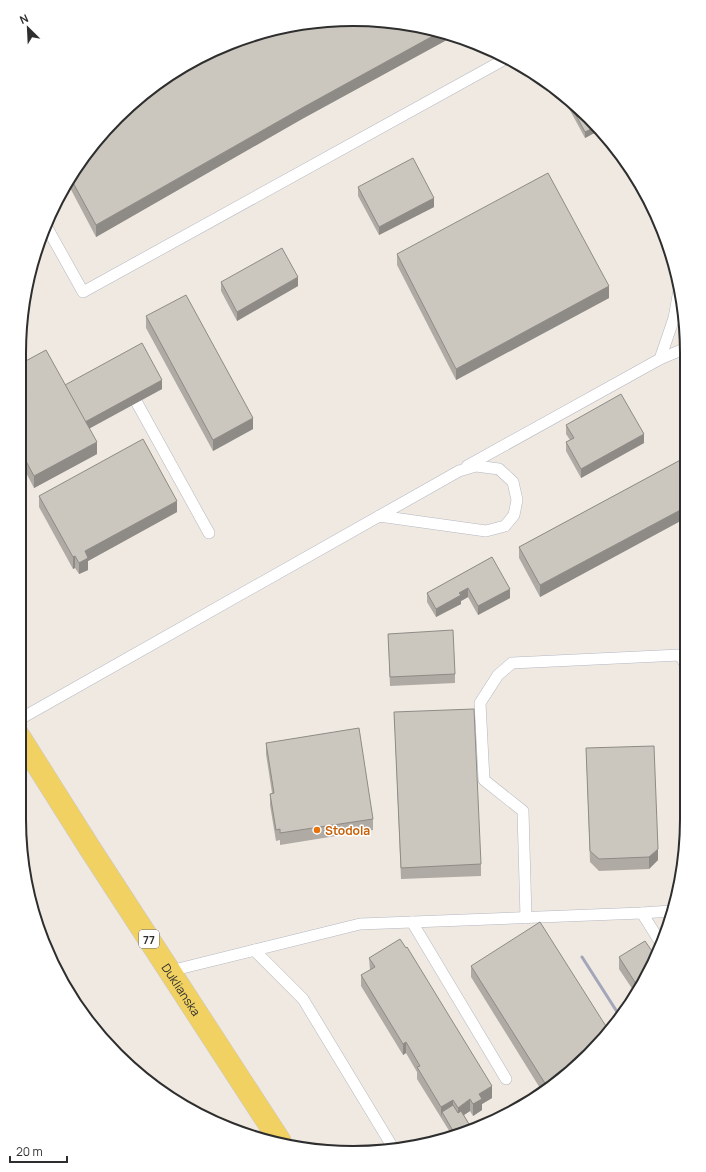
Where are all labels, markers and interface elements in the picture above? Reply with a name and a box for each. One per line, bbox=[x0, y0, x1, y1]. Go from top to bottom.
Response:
north arrow bbox=[8, 8, 48, 48]
text: N bbox=[17, 10, 30, 27]
place label: Stodola bbox=[325, 822, 370, 839]
marker: Stodola bbox=[312, 825, 322, 835]
road number: 77 bbox=[139, 930, 159, 948]
street label: Duklianska bbox=[158, 960, 205, 1019]
scale bar bbox=[10, 1138, 67, 1164]
text: 20 m bbox=[16, 1143, 43, 1160]

